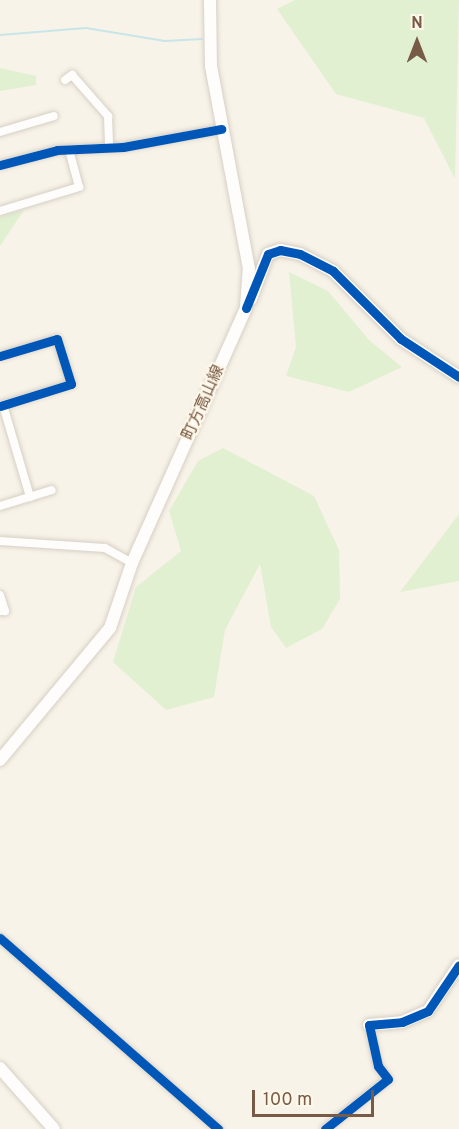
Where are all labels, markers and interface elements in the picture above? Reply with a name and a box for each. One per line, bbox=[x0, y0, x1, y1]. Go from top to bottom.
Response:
north arrow bbox=[387, 12, 447, 72]
text: N bbox=[411, 14, 423, 34]
street label: 町方高山線 bbox=[179, 363, 229, 443]
scale bar bbox=[255, 1078, 376, 1116]
text: 100 m bbox=[263, 1089, 312, 1112]

